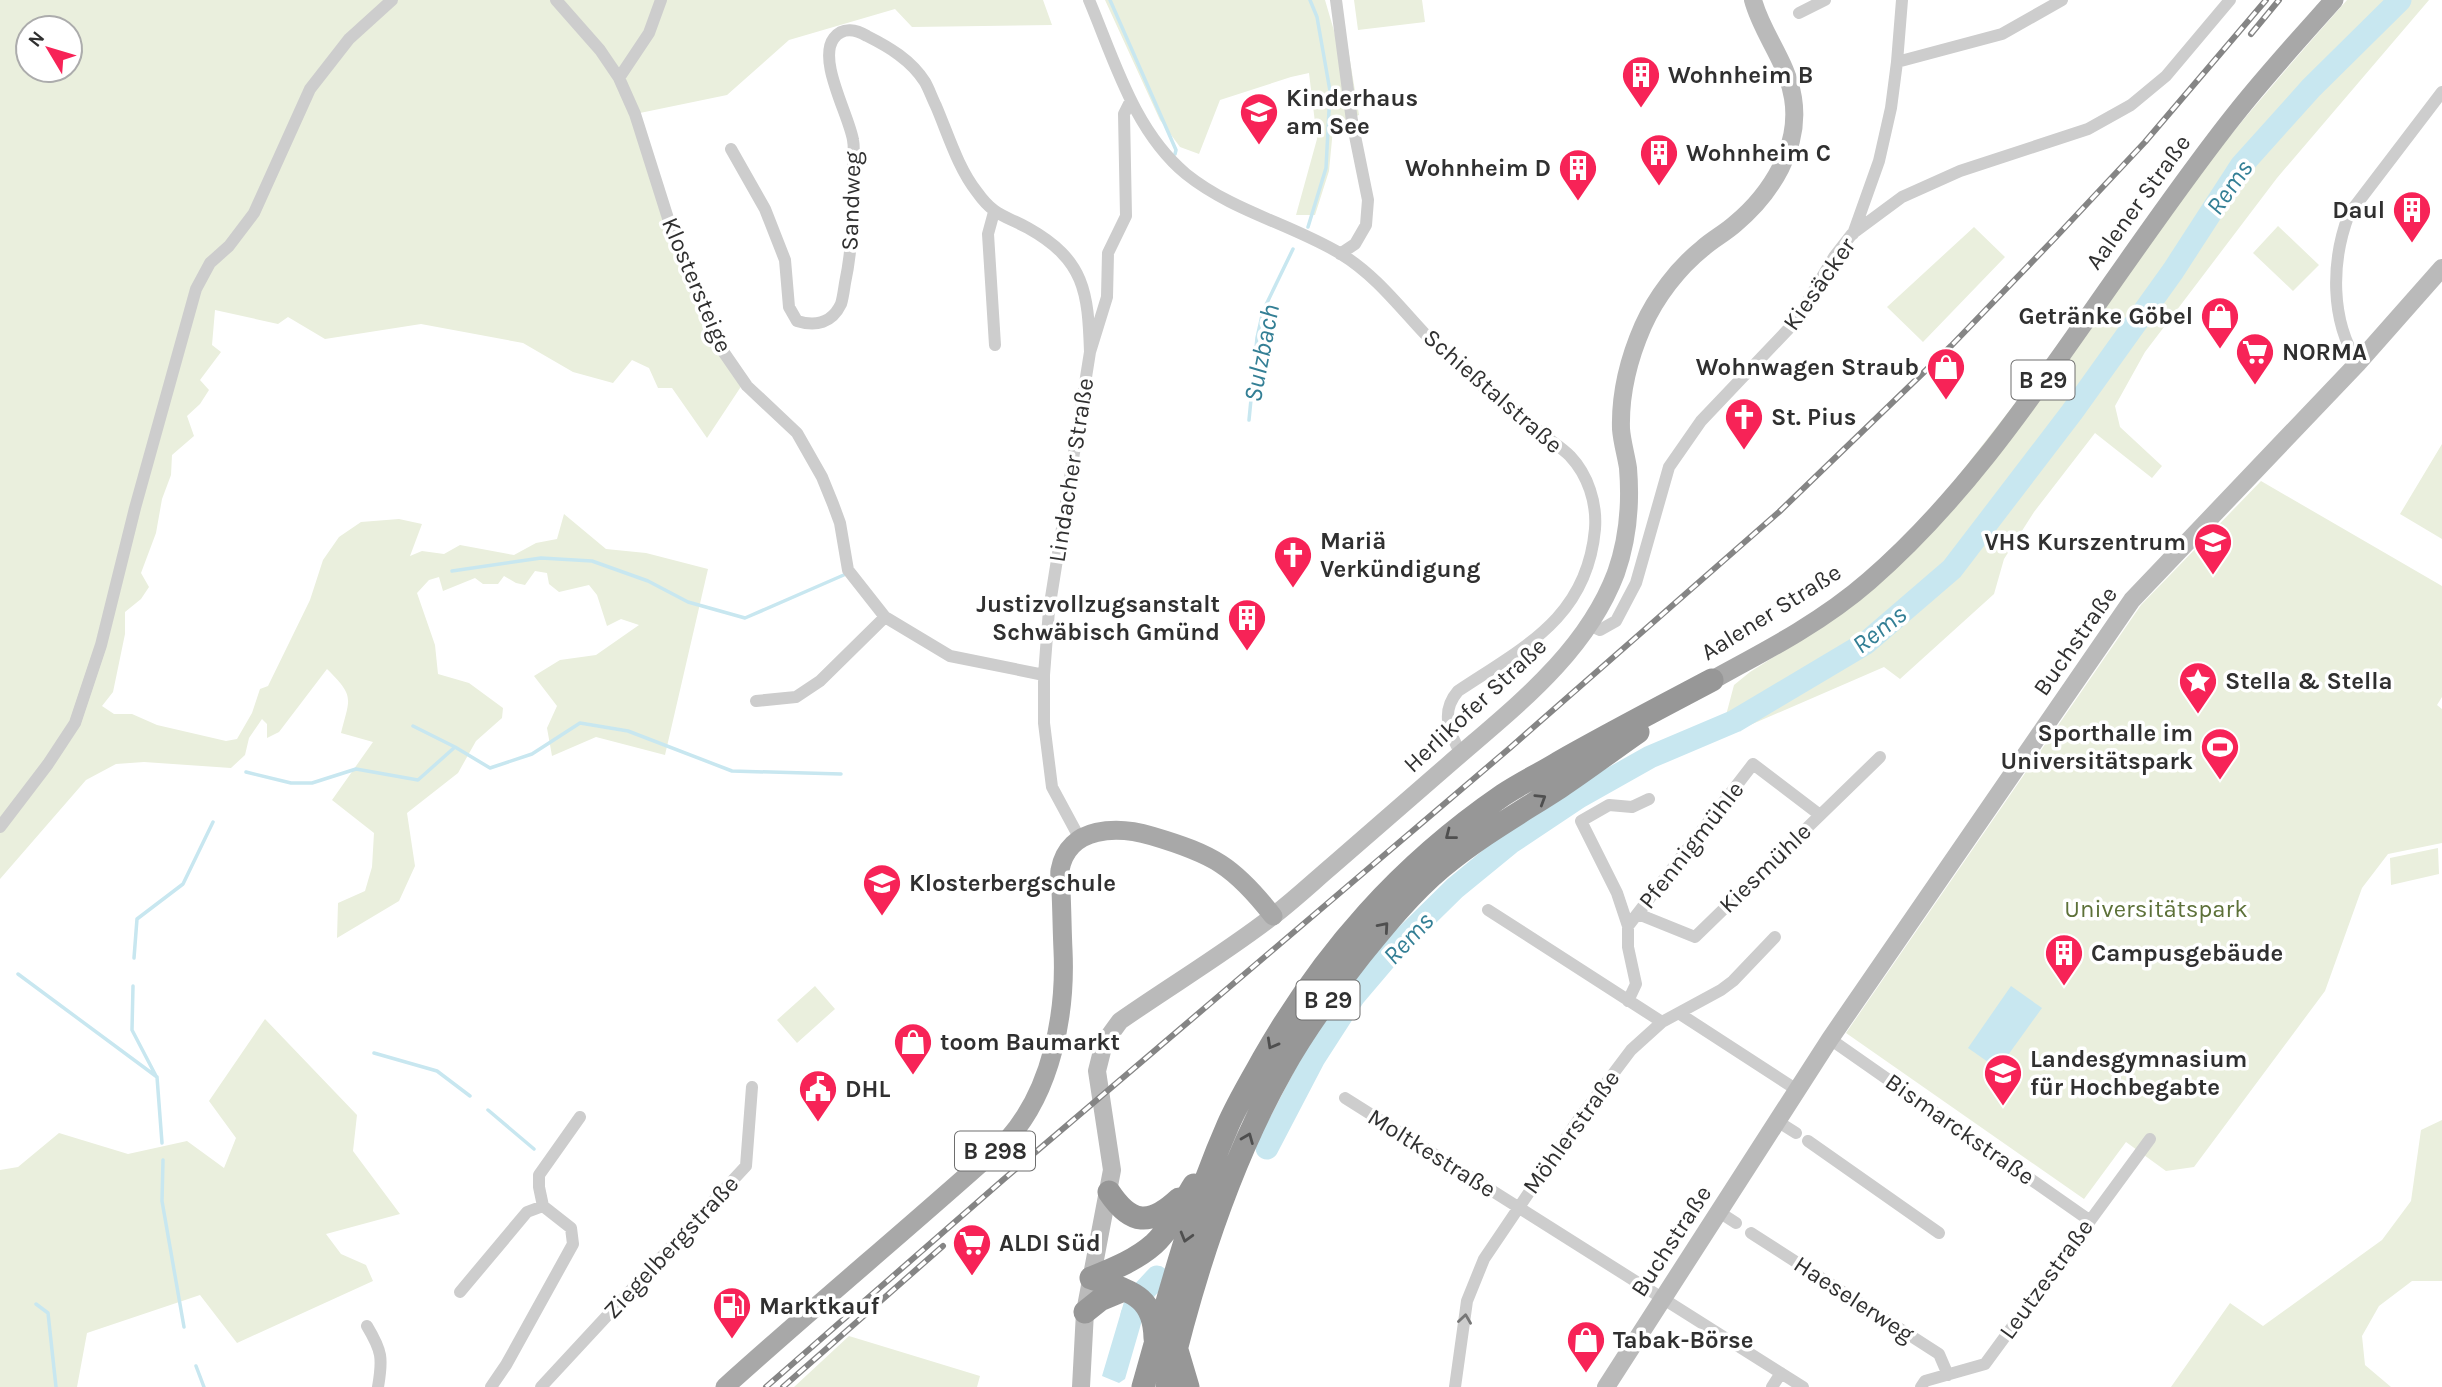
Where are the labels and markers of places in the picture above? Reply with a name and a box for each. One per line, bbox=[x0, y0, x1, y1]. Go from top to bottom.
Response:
building icon: Wohnheim B bbox=[1620, 54, 1662, 109]
place label: Wohnheim B bbox=[1668, 61, 1813, 89]
place label: Kinderhaus am See bbox=[1286, 84, 1418, 140]
school or university icon: Kinderhaus am See bbox=[1238, 91, 1280, 146]
building icon: Wohnheim C bbox=[1638, 132, 1680, 187]
place label: Wohnheim C bbox=[1686, 139, 1831, 167]
building icon: Wohnheim D bbox=[1557, 147, 1599, 202]
place label: Wohnheim D bbox=[1405, 154, 1551, 182]
building icon: Daul bbox=[2391, 189, 2433, 244]
place label: Daul bbox=[2332, 196, 2385, 224]
shop icon: Getränke Göbel bbox=[2199, 295, 2241, 350]
place label: Getränke Göbel bbox=[2019, 302, 2193, 330]
supermarket icon: NORMA bbox=[2234, 331, 2276, 386]
place label: NORMA bbox=[2282, 338, 2367, 366]
shop icon: Wohnwagen Straub bbox=[1925, 346, 1967, 401]
place label: Wohnwagen Straub bbox=[1696, 353, 1919, 381]
church icon: St. Pius bbox=[1723, 396, 1765, 451]
place label: St. Pius bbox=[1771, 403, 1857, 431]
school or university icon: VHS Kurszentrum bbox=[2192, 521, 2234, 576]
place label: Mariä Verkündigung bbox=[1320, 527, 1480, 583]
place label: VHS Kurszentrum bbox=[1984, 528, 2186, 556]
church icon: Mariä Verkündigung bbox=[1272, 534, 1314, 589]
place label: Justizvollzugsanstalt Schwäbisch Gmünd bbox=[976, 590, 1220, 646]
building icon: Justizvollzugsanstalt Schwäbisch Gmünd bbox=[1226, 597, 1268, 652]
place icon: Stella & Stella bbox=[2177, 660, 2219, 715]
place label: Stella & Stella bbox=[2225, 667, 2393, 695]
place label: Sporthalle im Universitätspark bbox=[2001, 719, 2193, 775]
sports icon: Sporthalle im Universitätspark bbox=[2199, 726, 2241, 781]
school or university icon: Klosterbergschule bbox=[861, 862, 903, 917]
place label: Klosterbergschule bbox=[909, 869, 1116, 897]
building icon: Campusgebäude bbox=[2043, 932, 2085, 987]
place label: Campusgebäude bbox=[2091, 939, 2283, 967]
shop icon: toom Baumarkt bbox=[892, 1021, 934, 1076]
place label: toom Baumarkt bbox=[940, 1028, 1120, 1056]
place label: Landesgymnasium für Hochbegabte bbox=[2030, 1045, 2247, 1101]
school or university icon: Landesgymnasium für Hochbegabte bbox=[1982, 1052, 2024, 1107]
public building icon: DHL bbox=[797, 1068, 839, 1123]
place label: DHL bbox=[845, 1075, 890, 1103]
supermarket icon: ALDI Süd bbox=[951, 1222, 993, 1277]
place label: ALDI Süd bbox=[999, 1229, 1101, 1257]
fuel station icon: Marktkauf bbox=[711, 1285, 753, 1340]
place label: Marktkauf bbox=[759, 1292, 879, 1320]
shop icon: Tabak-Börse bbox=[1565, 1319, 1607, 1374]
place label: Tabak-Börse bbox=[1613, 1326, 1753, 1354]

